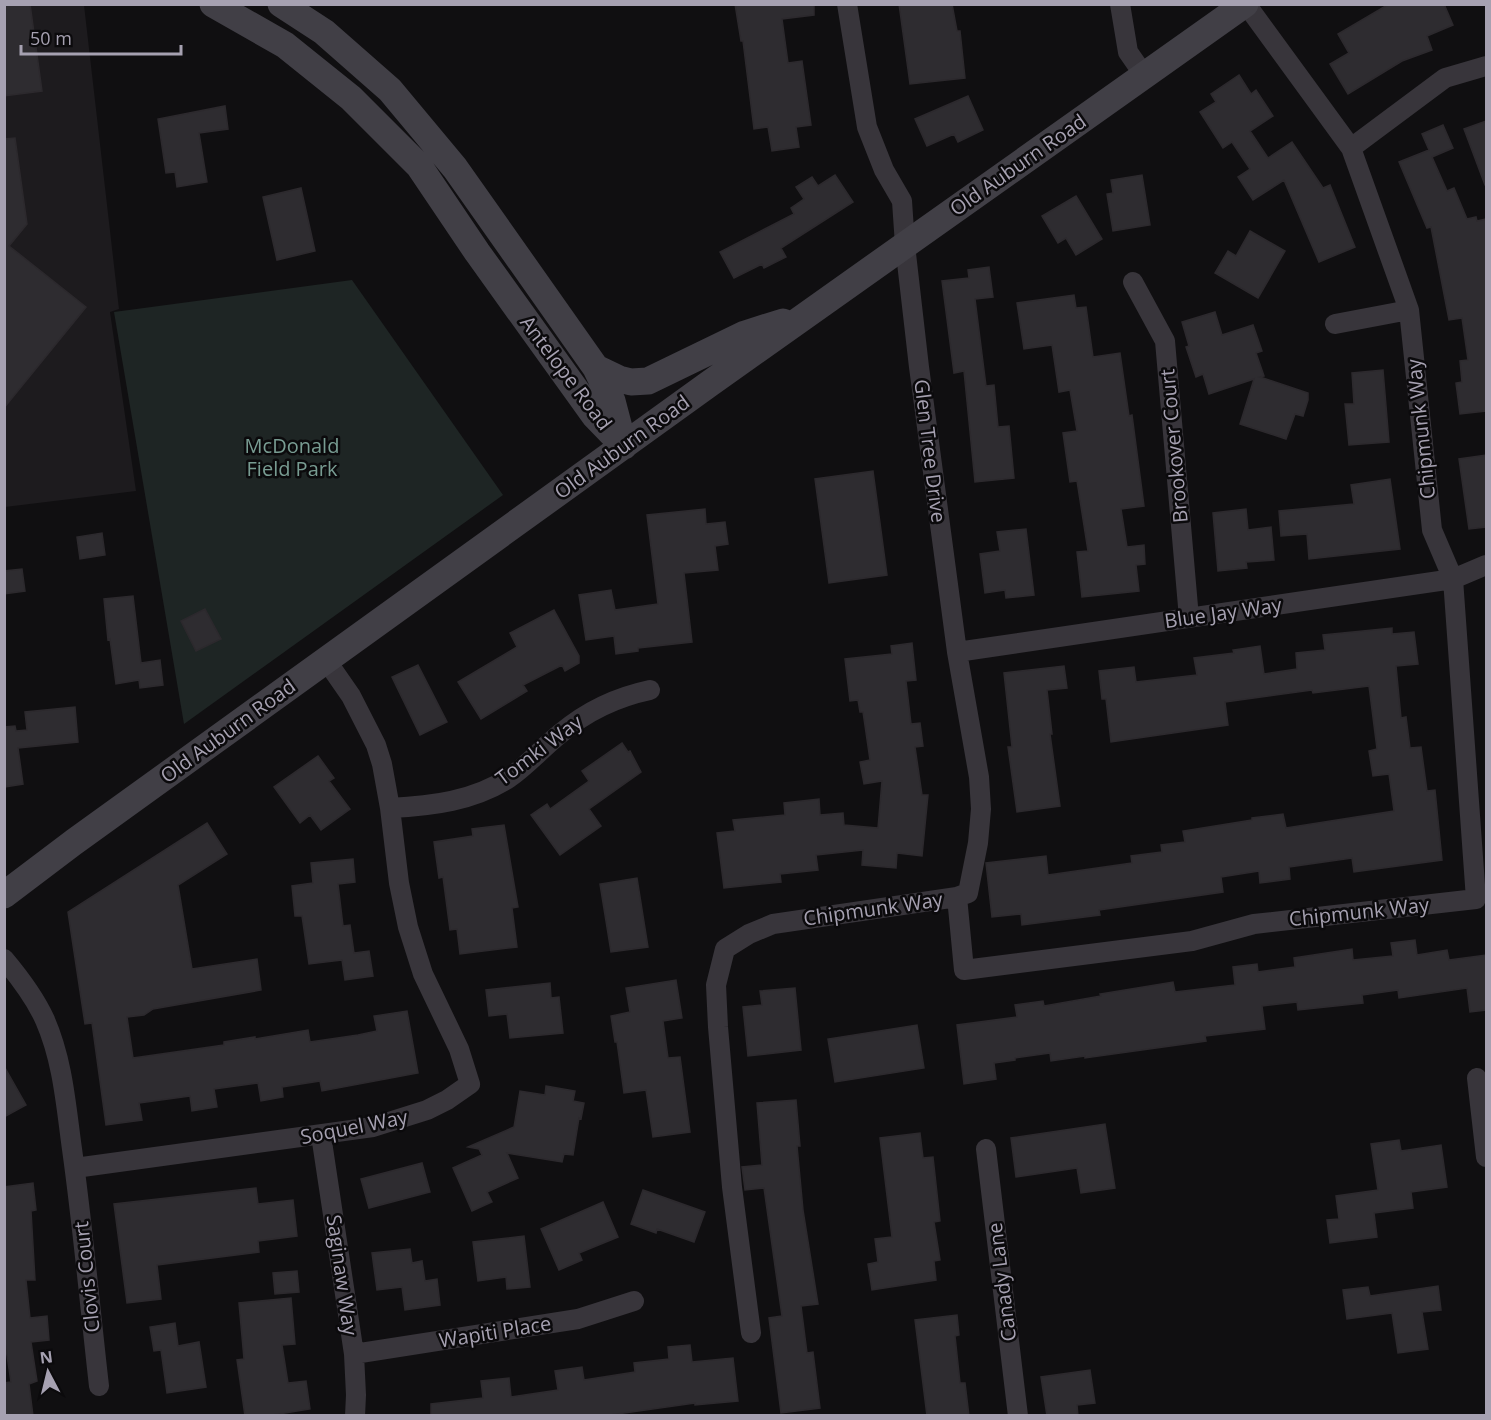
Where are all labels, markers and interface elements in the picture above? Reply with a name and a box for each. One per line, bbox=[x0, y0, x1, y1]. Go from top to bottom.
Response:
scale bar bbox=[21, 18, 182, 56]
text: 50 m bbox=[30, 26, 72, 50]
street label: Old Auburn Road bbox=[944, 107, 1091, 222]
street label: Antelope Road bbox=[514, 310, 618, 435]
street label: Chipmunk Way bbox=[1400, 357, 1441, 500]
street label: Brookover Court bbox=[1153, 368, 1194, 524]
street label: Glen Tree Drive bbox=[908, 378, 953, 524]
street label: Old Auburn Road bbox=[549, 388, 695, 505]
park label: McDonald Field Park bbox=[245, 432, 339, 482]
street label: Blue Jay Way bbox=[1163, 591, 1284, 634]
street label: Old Auburn Road bbox=[155, 672, 301, 789]
street label: Tomki Way bbox=[490, 708, 588, 791]
street label: Chipmunk Way bbox=[801, 885, 945, 932]
street label: Chipmunk Way bbox=[1288, 891, 1431, 932]
street label: Soquel Way bbox=[298, 1103, 411, 1150]
street label: Saginaw Way bbox=[321, 1213, 364, 1338]
street label: Clovis Court bbox=[67, 1220, 106, 1334]
street label: Canady Lane bbox=[981, 1221, 1022, 1343]
street label: Wapiti Place bbox=[437, 1309, 553, 1354]
north arrow bbox=[18, 1342, 78, 1402]
text: N bbox=[38, 1345, 54, 1369]

